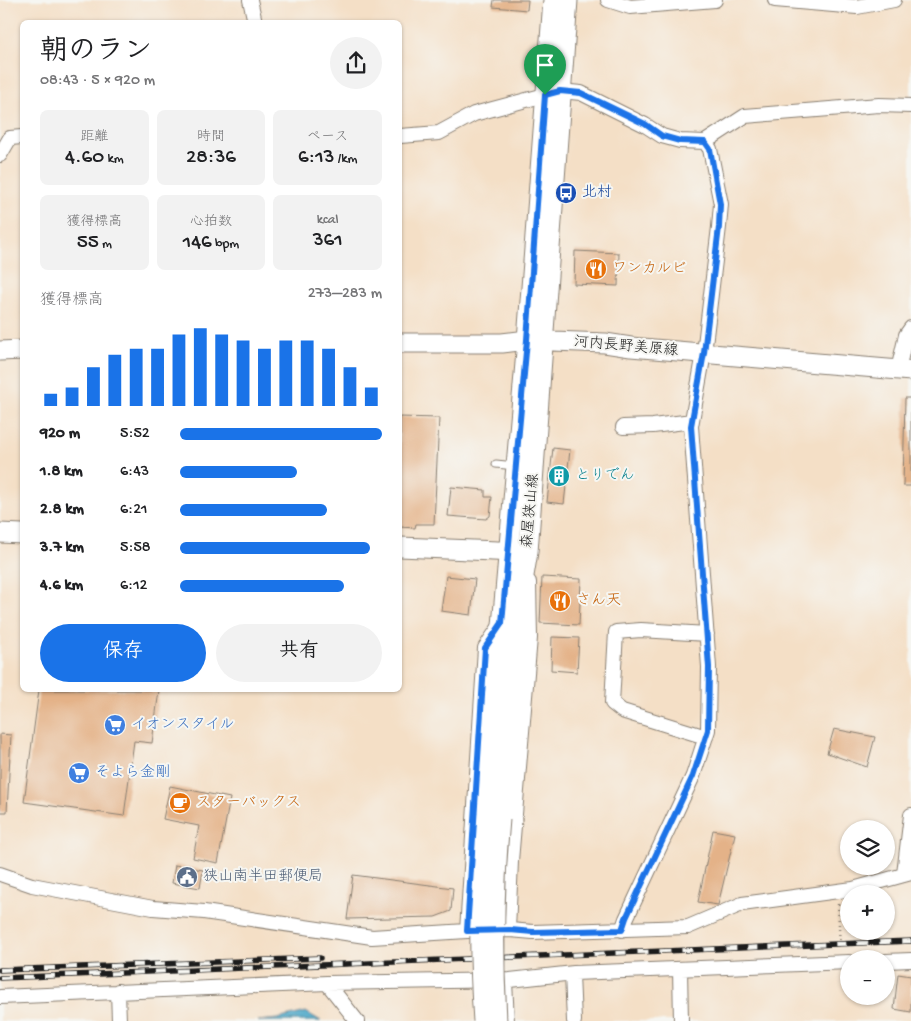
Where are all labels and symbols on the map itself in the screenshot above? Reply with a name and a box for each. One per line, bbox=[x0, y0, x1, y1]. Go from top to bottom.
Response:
pin bbox=[524, 44, 566, 95]
bus stop icon: 北村 bbox=[554, 181, 578, 205]
place label: 北村 bbox=[582, 184, 612, 202]
restaurant icon: ワンカルビ bbox=[584, 257, 608, 281]
place label: ワンカルビ bbox=[612, 260, 686, 278]
street label: 河内長野美原線 bbox=[573, 332, 679, 361]
building icon: とりでん bbox=[547, 464, 571, 488]
place label: とりでん bbox=[575, 467, 635, 485]
street label: 森屋狭山線 bbox=[518, 473, 543, 549]
restaurant icon: さん天 bbox=[548, 589, 572, 613]
place label: さん天 bbox=[576, 592, 621, 610]
supermarket icon: イオンスタイル bbox=[103, 713, 127, 737]
place label: イオンスタイル bbox=[131, 716, 234, 734]
supermarket icon: そよら金剛 bbox=[67, 761, 91, 785]
place label: そよら金剛 bbox=[95, 764, 170, 782]
cafe icon: スターバックス bbox=[168, 791, 192, 815]
place label: スターバックス bbox=[196, 794, 301, 812]
public building icon: 狭山南半田郵便局 bbox=[175, 865, 199, 889]
place label: 狭山南半田郵便局 bbox=[203, 867, 323, 886]

